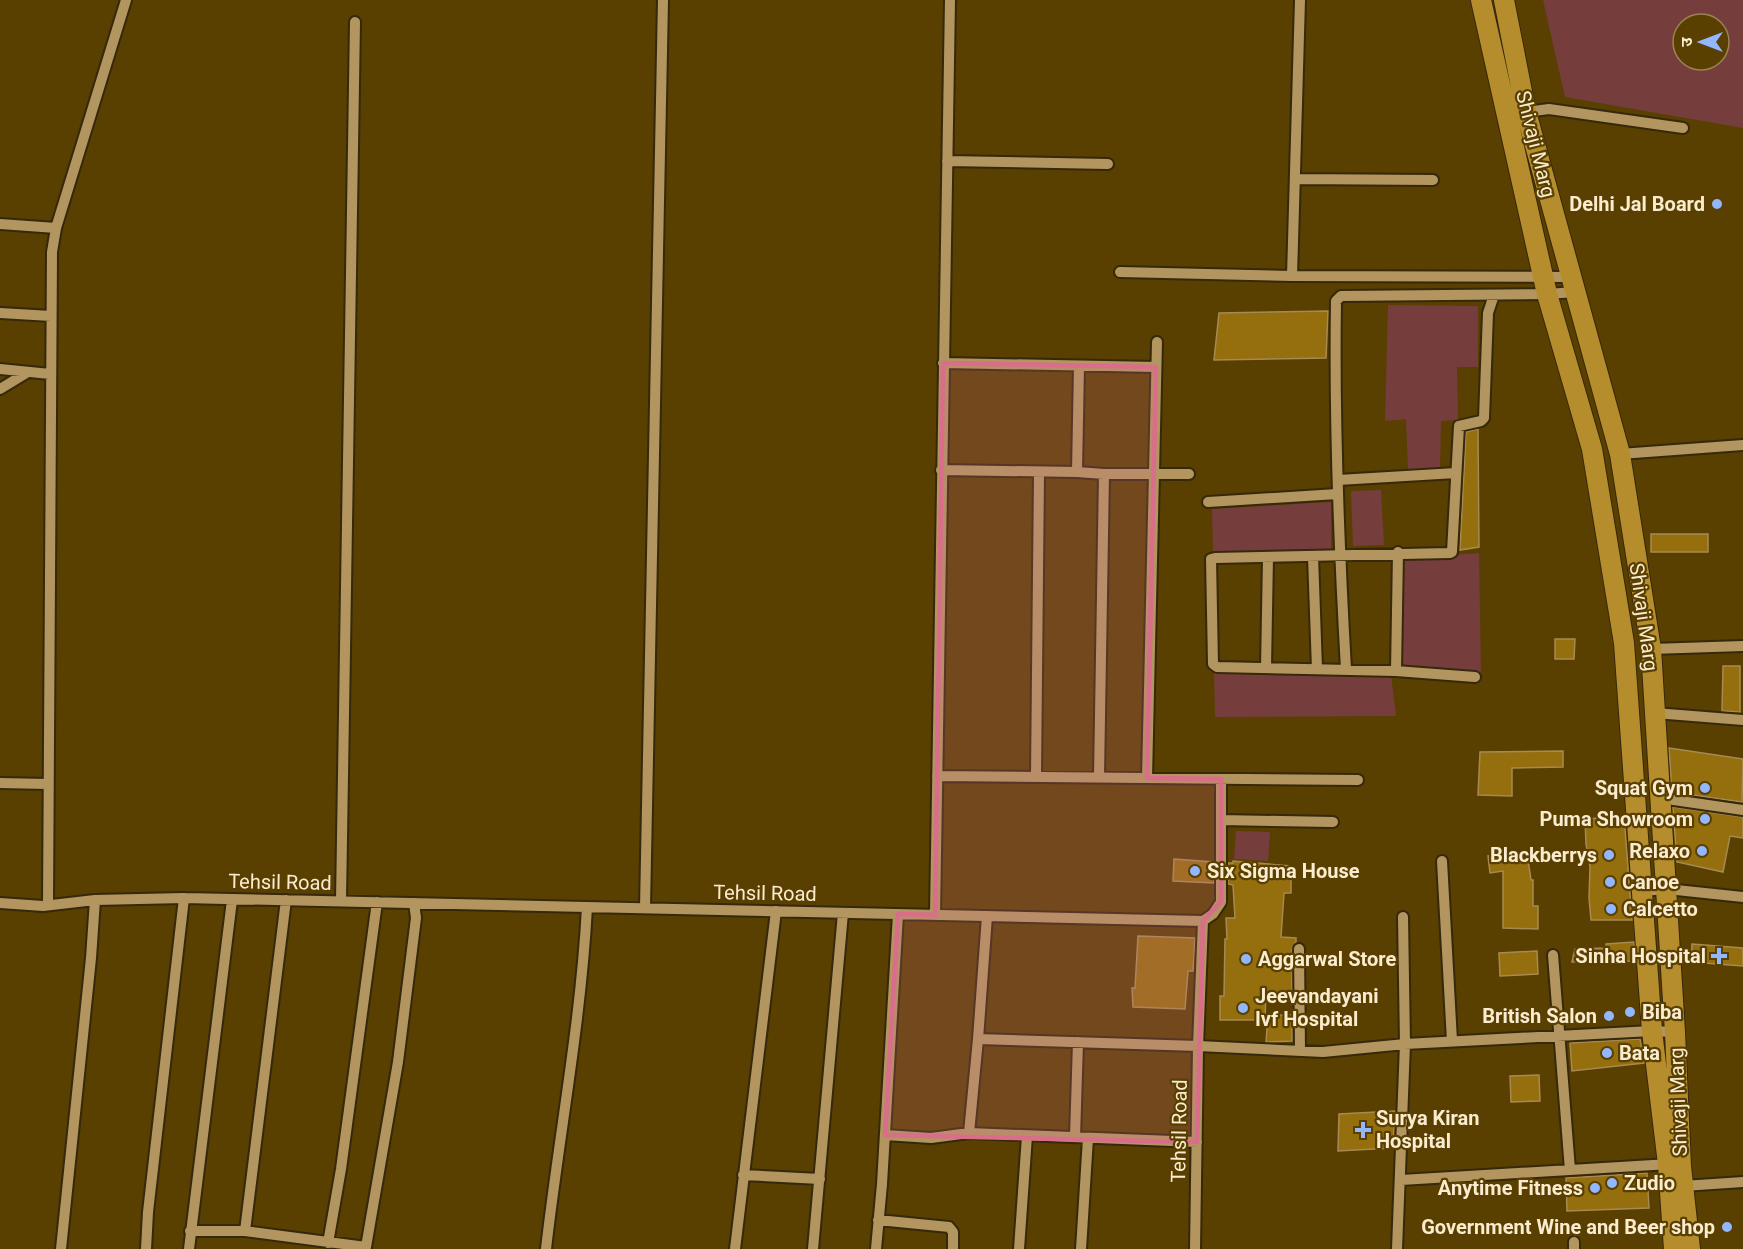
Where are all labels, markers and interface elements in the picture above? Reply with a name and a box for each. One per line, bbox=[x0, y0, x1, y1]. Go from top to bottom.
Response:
north arrow bbox=[1671, 12, 1731, 72]
text: उ bbox=[1677, 37, 1696, 47]
street label: Shivaji Marg bbox=[1511, 88, 1561, 200]
place label: Delhi Jal Board bbox=[1569, 192, 1705, 216]
marker: Delhi Jal Board bbox=[1710, 197, 1724, 211]
street label: Shivaji Marg bbox=[1625, 561, 1663, 673]
place label: Squat Gym bbox=[1595, 776, 1693, 800]
marker: Squat Gym bbox=[1698, 781, 1712, 795]
place label: Puma Showroom bbox=[1539, 807, 1693, 831]
marker: Puma Showroom bbox=[1698, 812, 1712, 826]
place label: Relaxo bbox=[1629, 839, 1690, 863]
place label: Blackberrys bbox=[1490, 843, 1597, 867]
marker: Relaxo bbox=[1695, 844, 1709, 858]
marker: Blackberrys bbox=[1602, 848, 1616, 862]
place label: Six Sigma House bbox=[1207, 859, 1360, 883]
marker: Six Sigma House bbox=[1188, 864, 1202, 878]
street label: Tehsil Road bbox=[228, 869, 332, 895]
place label: Canoe bbox=[1622, 870, 1679, 894]
marker: Canoe bbox=[1603, 875, 1617, 889]
street label: Tehsil Road bbox=[713, 880, 817, 906]
place label: Calcetto bbox=[1623, 897, 1698, 921]
marker: Calcetto bbox=[1604, 902, 1618, 916]
place label: Sinha Hospital bbox=[1575, 944, 1706, 968]
place label: Aggarwal Store bbox=[1258, 947, 1396, 971]
marker: Sinha Hospital bbox=[1710, 947, 1728, 965]
marker: Aggarwal Store bbox=[1239, 952, 1253, 966]
place label: Jeevandayani Ivf Hospital bbox=[1255, 984, 1379, 1031]
place label: Biba bbox=[1642, 1000, 1682, 1024]
marker: Jeevandayani Ivf Hospital bbox=[1236, 1001, 1250, 1015]
place label: British Salon bbox=[1482, 1004, 1597, 1028]
marker: Biba bbox=[1623, 1005, 1637, 1019]
marker: British Salon bbox=[1602, 1009, 1616, 1023]
place label: Bata bbox=[1619, 1041, 1660, 1065]
marker: Bata bbox=[1600, 1046, 1614, 1060]
street label: Shivaji Marg bbox=[1664, 1047, 1692, 1157]
street label: Tehsil Road bbox=[1166, 1079, 1192, 1183]
place label: Surya Kiran Hospital bbox=[1376, 1106, 1480, 1153]
marker: Surya Kiran Hospital bbox=[1354, 1121, 1372, 1139]
place label: Zudio bbox=[1624, 1171, 1675, 1195]
place label: Anytime Fitness bbox=[1438, 1176, 1583, 1200]
marker: Zudio bbox=[1605, 1176, 1619, 1190]
marker: Anytime Fitness bbox=[1588, 1181, 1602, 1195]
place label: Government Wine and Beer shop bbox=[1421, 1215, 1715, 1239]
marker: Government Wine and Beer shop bbox=[1720, 1220, 1734, 1234]

